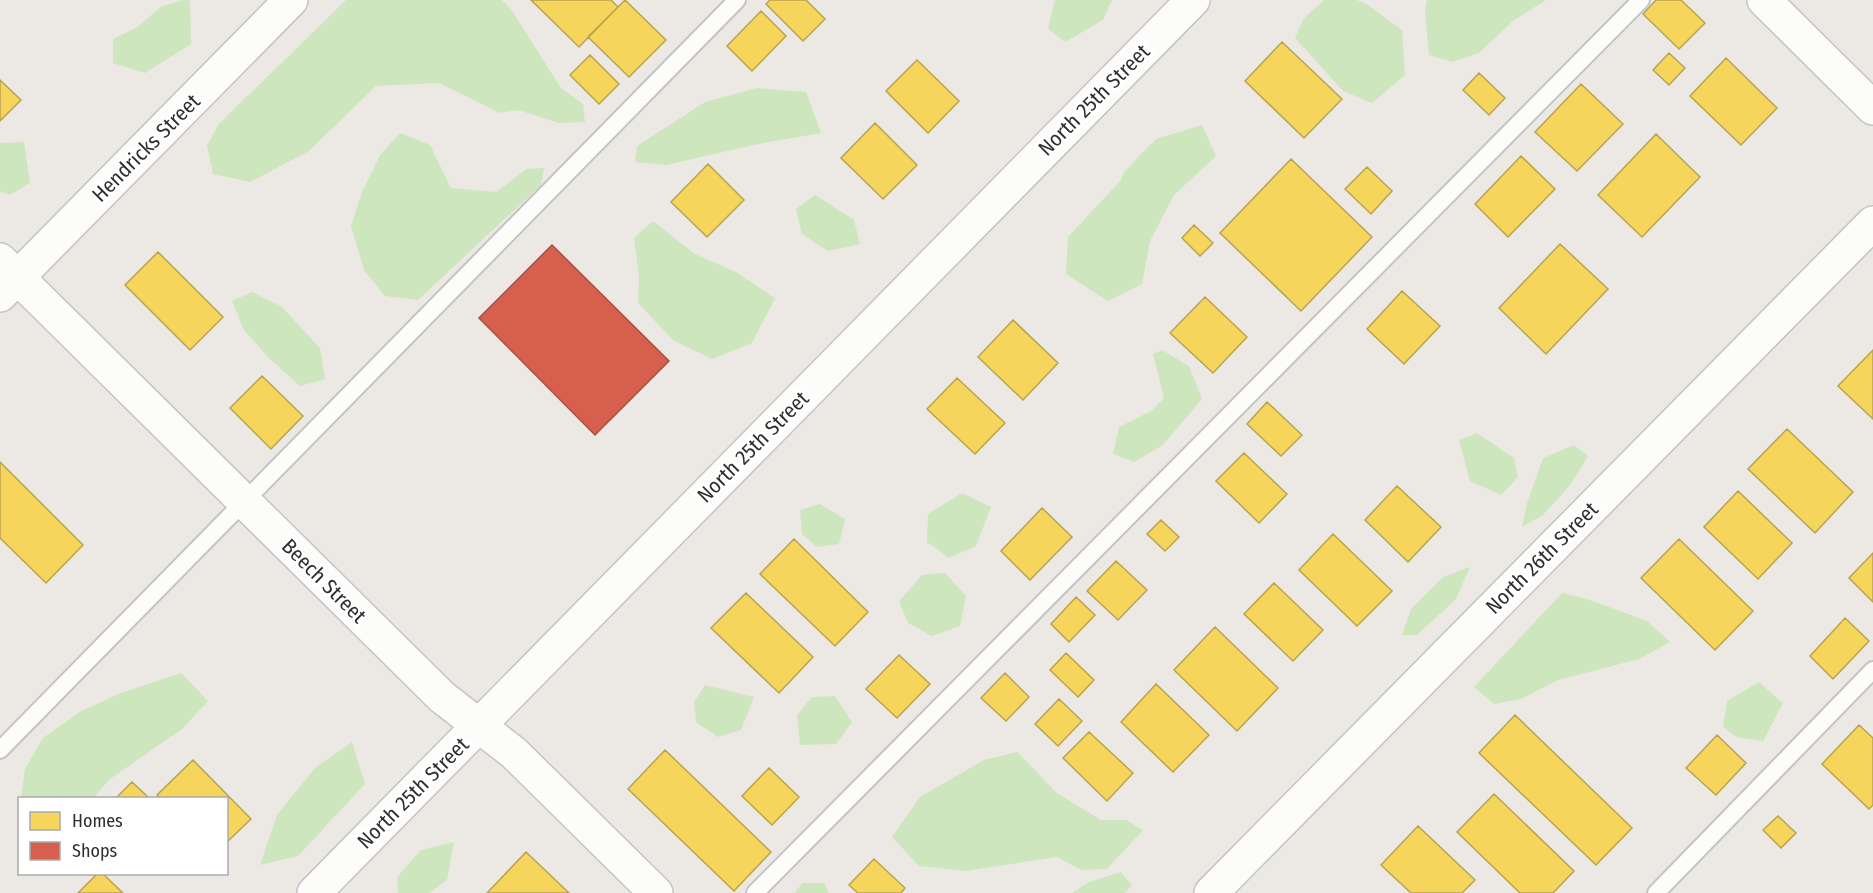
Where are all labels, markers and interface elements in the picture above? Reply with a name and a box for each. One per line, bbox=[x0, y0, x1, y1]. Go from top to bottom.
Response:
street label: North 25th Street bbox=[1033, 39, 1155, 161]
street label: Hendricks Street bbox=[87, 88, 206, 207]
street label: North 25th Street bbox=[692, 386, 814, 508]
street label: North 26th Street bbox=[1480, 496, 1604, 620]
street label: Beech Street bbox=[276, 533, 372, 629]
street label: North 25th Street bbox=[352, 732, 474, 854]
legend bbox=[18, 797, 228, 875]
text: Homes bbox=[72, 810, 123, 832]
text: Shops bbox=[72, 840, 117, 862]

